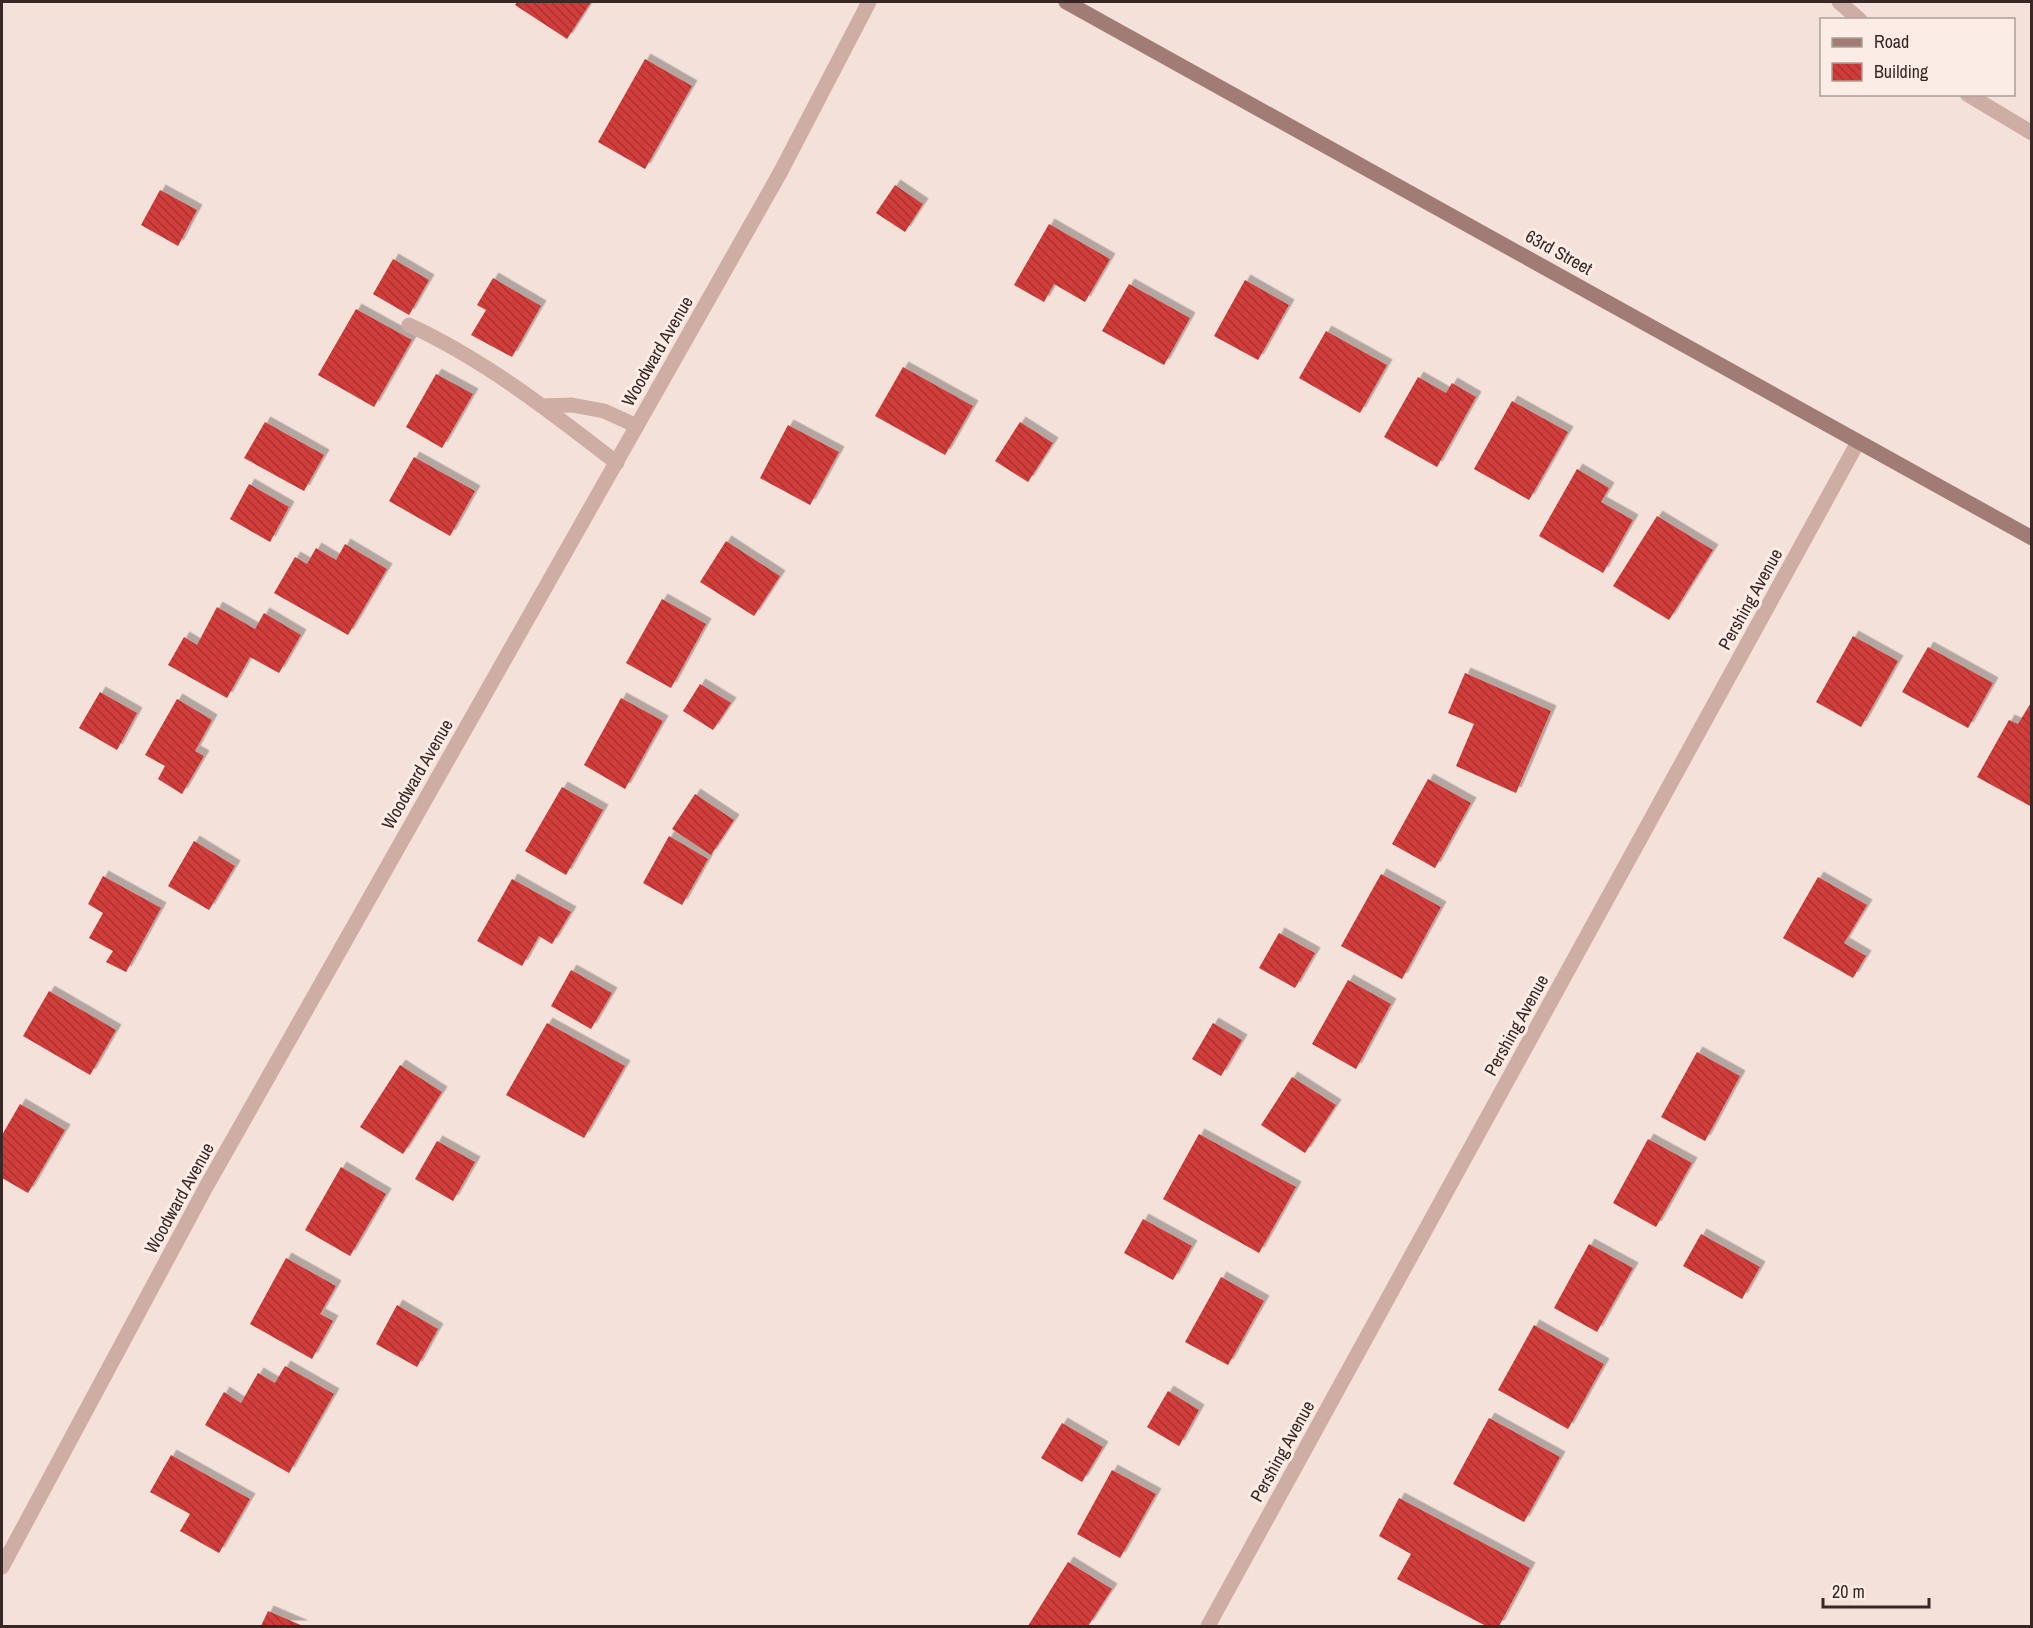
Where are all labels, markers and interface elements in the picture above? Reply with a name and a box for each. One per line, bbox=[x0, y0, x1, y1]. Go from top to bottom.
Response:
legend bbox=[1820, 18, 2015, 96]
text: Road bbox=[1874, 29, 1909, 54]
text: Building bbox=[1874, 59, 1929, 84]
street label: 63rd Street bbox=[1521, 223, 1597, 281]
street label: Woodward Avenue bbox=[615, 291, 699, 411]
street label: Pershing Avenue bbox=[1712, 544, 1788, 654]
street label: Woodward Avenue bbox=[375, 714, 459, 834]
street label: Pershing Avenue bbox=[1478, 970, 1554, 1080]
street label: Woodward Avenue bbox=[138, 1138, 220, 1258]
street label: Pershing Avenue bbox=[1244, 1396, 1320, 1506]
scale bar bbox=[1823, 1571, 1930, 1609]
text: 20 m bbox=[1832, 1579, 1865, 1604]

